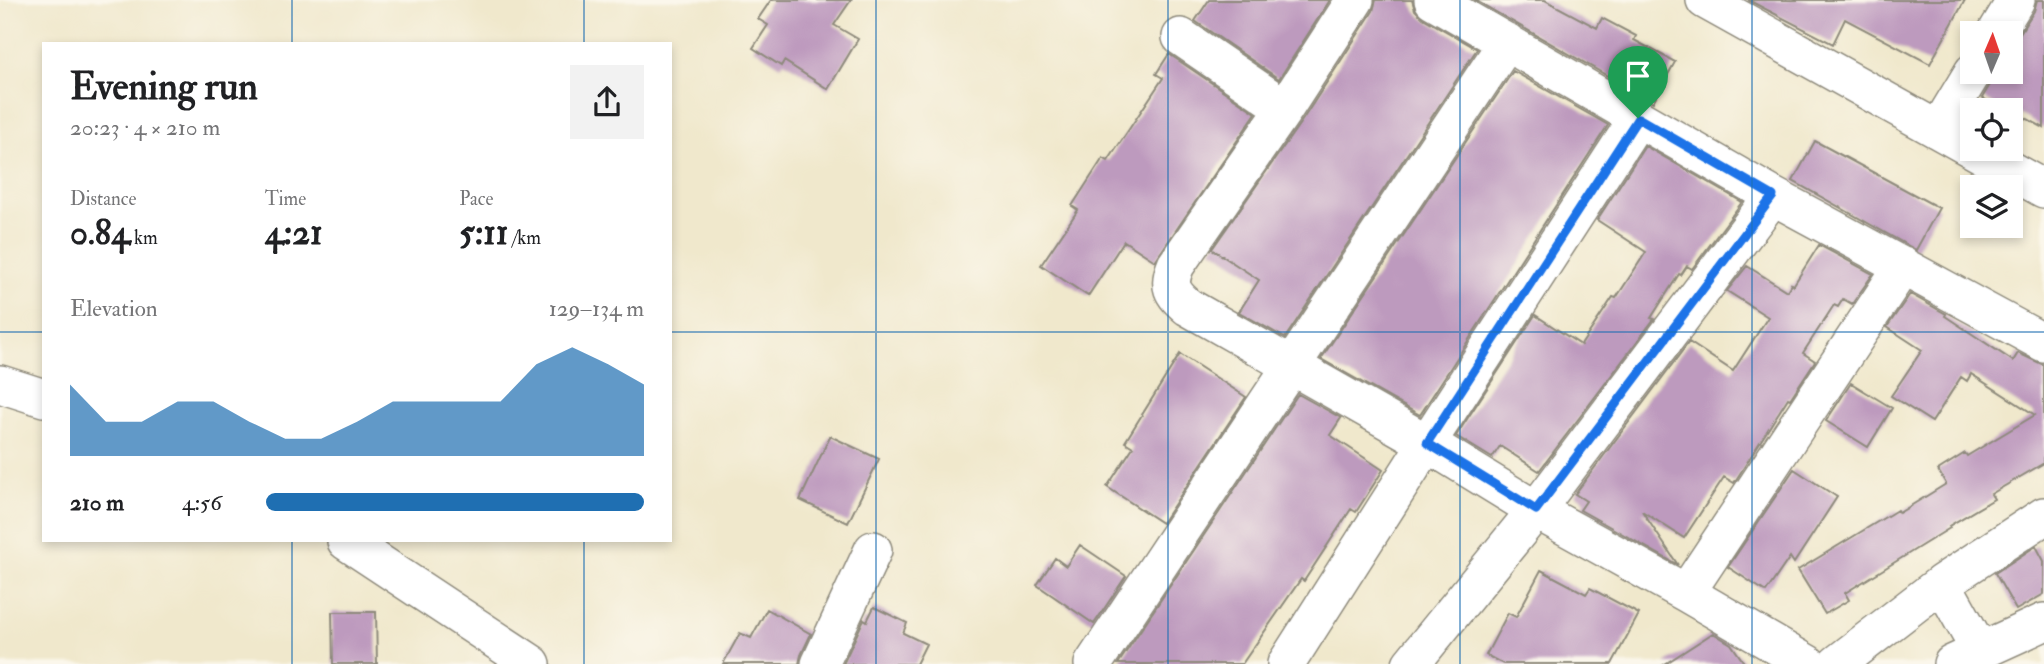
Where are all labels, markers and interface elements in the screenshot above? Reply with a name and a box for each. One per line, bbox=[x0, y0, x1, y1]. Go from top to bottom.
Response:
north arrow bbox=[1960, 21, 2023, 84]
map controls bbox=[1960, 21, 2023, 238]
pin bbox=[1608, 46, 1668, 118]
icon: arrive bbox=[1619, 57, 1657, 95]
text: Evening run bbox=[70, 63, 258, 111]
button: share bbox=[570, 65, 644, 139]
button: locate bbox=[1960, 98, 2023, 161]
text: 20:23 · 4 × 210 m bbox=[70, 113, 220, 142]
button: layers bbox=[1960, 175, 2023, 238]
text: Distance bbox=[70, 187, 136, 211]
text: Time bbox=[265, 187, 306, 211]
text: Pace bbox=[459, 187, 493, 211]
text: 0.84 bbox=[70, 211, 130, 255]
text: 4:21 bbox=[265, 211, 322, 255]
text: 5:11 bbox=[459, 211, 508, 255]
text: km bbox=[130, 226, 158, 250]
text: /km bbox=[508, 226, 541, 250]
text: Elevation bbox=[70, 294, 158, 323]
text: 129–134 m bbox=[549, 294, 644, 323]
text: 210 m bbox=[70, 488, 124, 517]
text: 4:56 bbox=[182, 488, 222, 517]

